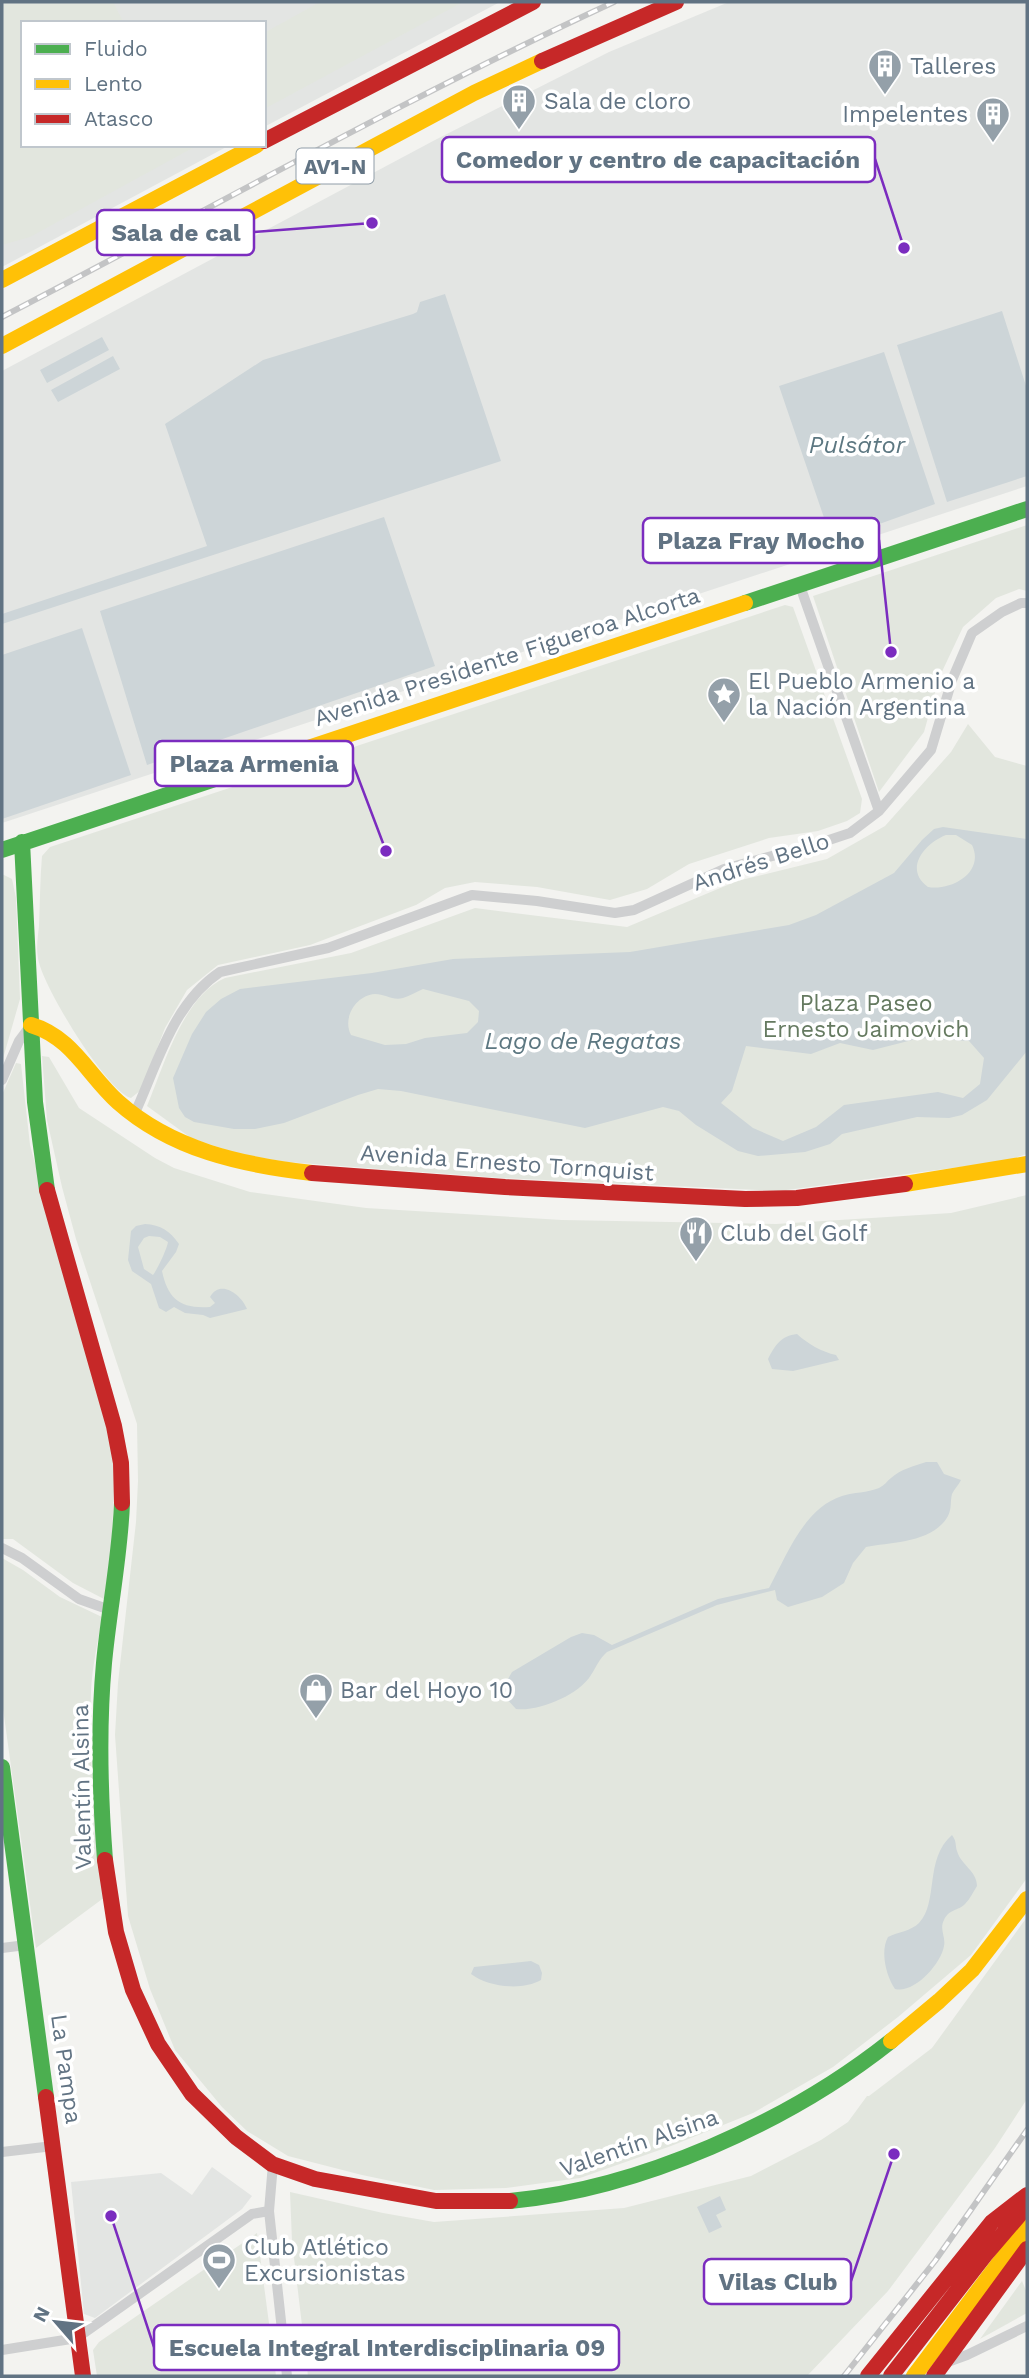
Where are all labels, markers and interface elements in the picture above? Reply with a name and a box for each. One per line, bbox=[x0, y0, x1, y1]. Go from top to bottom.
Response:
legend bbox=[21, 21, 266, 147]
text: Fluido bbox=[84, 36, 148, 61]
building icon: Talleres bbox=[866, 47, 904, 96]
place label: Talleres bbox=[910, 53, 996, 80]
text: Lento bbox=[84, 71, 143, 96]
building icon: Sala de cloro bbox=[500, 82, 538, 131]
place label: Sala de cloro bbox=[544, 88, 691, 115]
building icon: Impelentes bbox=[974, 95, 1012, 144]
place label: Impelentes bbox=[842, 101, 968, 128]
text: Atasco bbox=[84, 106, 153, 131]
callout: Comedor y centro de capacitación bbox=[442, 137, 875, 182]
text: Comedor y centro de capacitación bbox=[456, 146, 860, 174]
road number: AV1-N bbox=[296, 148, 374, 184]
callout: Sala de cal bbox=[97, 210, 254, 255]
text: Sala de cal bbox=[111, 219, 241, 247]
water label: Pulsátor bbox=[809, 431, 907, 459]
callout: Plaza Fray Mocho bbox=[643, 518, 879, 563]
text: Plaza Fray Mocho bbox=[657, 527, 865, 555]
street label: Avenida Presidente Figueroa Alcorta bbox=[311, 582, 703, 732]
place label: El Pueblo Armenio a la Nación Argentina bbox=[748, 668, 975, 721]
place icon: El Pueblo Armenio a la Nación Argentina bbox=[705, 675, 743, 724]
callout: Plaza Armenia bbox=[155, 741, 353, 786]
text: Plaza Armenia bbox=[169, 750, 339, 778]
street label: Andrés Bello bbox=[689, 827, 833, 897]
park label: Plaza Paseo Ernesto Jaimovich bbox=[762, 990, 970, 1043]
water label: Lago de Regatas bbox=[485, 1027, 681, 1055]
street label: Avenida Ernesto Tornquist bbox=[359, 1139, 655, 1187]
restaurant icon: Club del Golf bbox=[677, 1214, 715, 1263]
place label: Club del Golf bbox=[720, 1220, 868, 1247]
shop icon: Bar del Hoyo 10 bbox=[297, 1671, 335, 1720]
place label: Bar del Hoyo 10 bbox=[340, 1677, 513, 1704]
street label: Valentín Alsina bbox=[67, 1704, 97, 1870]
street label: La Pampa bbox=[45, 2012, 87, 2126]
street label: Valentín Alsina bbox=[556, 2103, 722, 2183]
place label: Club Atlético Excursionistas bbox=[244, 2234, 406, 2287]
sports icon: Club Atlético Excursionistas bbox=[200, 2241, 238, 2290]
callout: Vilas Club bbox=[704, 2259, 851, 2304]
text: Vilas Club bbox=[718, 2268, 838, 2296]
north arrow bbox=[21, 2287, 91, 2357]
text: N bbox=[28, 2303, 55, 2326]
callout: Escuela Integral Interdisciplinaria 09 bbox=[154, 2325, 619, 2370]
text: Escuela Integral Interdisciplinaria 09 bbox=[169, 2334, 605, 2362]

